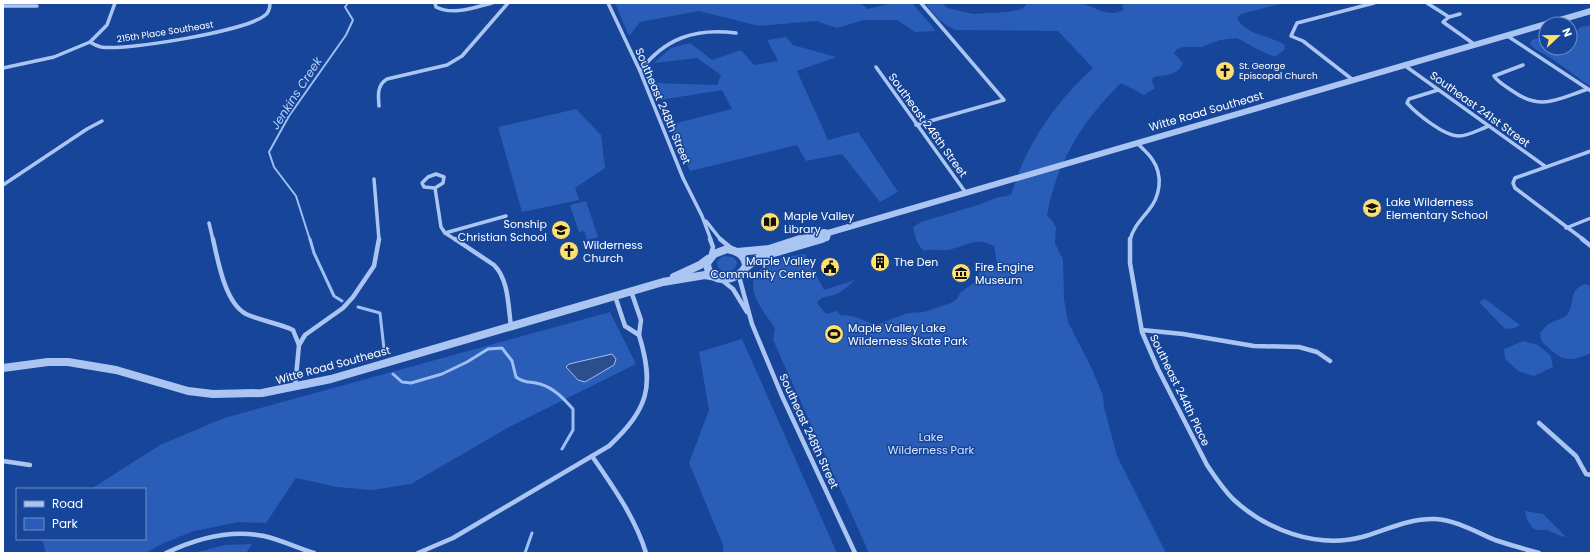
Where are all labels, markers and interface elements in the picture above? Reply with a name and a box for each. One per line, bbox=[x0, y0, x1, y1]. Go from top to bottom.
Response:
north arrow bbox=[1538, 16, 1578, 56]
street label: 215th Place Southeast bbox=[116, 18, 214, 46]
text: N bbox=[1558, 25, 1576, 39]
street label: Southeast 248th Street bbox=[631, 45, 695, 167]
water label: Jenkins Creek bbox=[266, 53, 326, 132]
church icon: St. George Episcopal Church bbox=[1214, 60, 1236, 82]
place label: St. George Episcopal Church bbox=[1239, 60, 1318, 82]
street label: Southeast 241st Street bbox=[1427, 67, 1533, 151]
street label: Southeast 246th Street bbox=[885, 70, 971, 180]
street label: Witte Road Southeast bbox=[1147, 87, 1265, 135]
place label: Lake Wilderness Elementary School bbox=[1386, 194, 1488, 223]
school or university icon: Lake Wilderness Elementary School bbox=[1361, 197, 1383, 219]
place label: Maple Valley Library bbox=[784, 208, 855, 237]
library icon: Maple Valley Library bbox=[759, 211, 781, 233]
place label: Sonship Christian School bbox=[458, 216, 547, 245]
school or university icon: Sonship Christian School bbox=[550, 219, 572, 241]
place label: Wilderness Church bbox=[583, 237, 643, 266]
church icon: Wilderness Church bbox=[558, 240, 580, 262]
building icon: The Den bbox=[869, 251, 891, 273]
place label: Maple Valley Community Center bbox=[711, 253, 817, 282]
place label: The Den bbox=[894, 254, 938, 270]
public building icon: Maple Valley Community Center bbox=[819, 256, 841, 278]
place label: Fire Engine Museum bbox=[975, 259, 1034, 288]
museum icon: Fire Engine Museum bbox=[950, 262, 972, 284]
place label: Maple Valley Lake Wilderness Skate Park bbox=[848, 320, 968, 349]
sports icon: Maple Valley Lake Wilderness Skate Park bbox=[823, 323, 845, 345]
street label: Southeast 244th Place bbox=[1146, 331, 1214, 449]
street label: Witte Road Southeast bbox=[274, 342, 392, 388]
street label: Southeast 248th Street bbox=[775, 371, 843, 491]
park label: Lake Wilderness Park bbox=[888, 429, 975, 458]
legend bbox=[16, 488, 146, 540]
text: Road bbox=[52, 495, 83, 512]
text: Park bbox=[52, 515, 79, 532]

